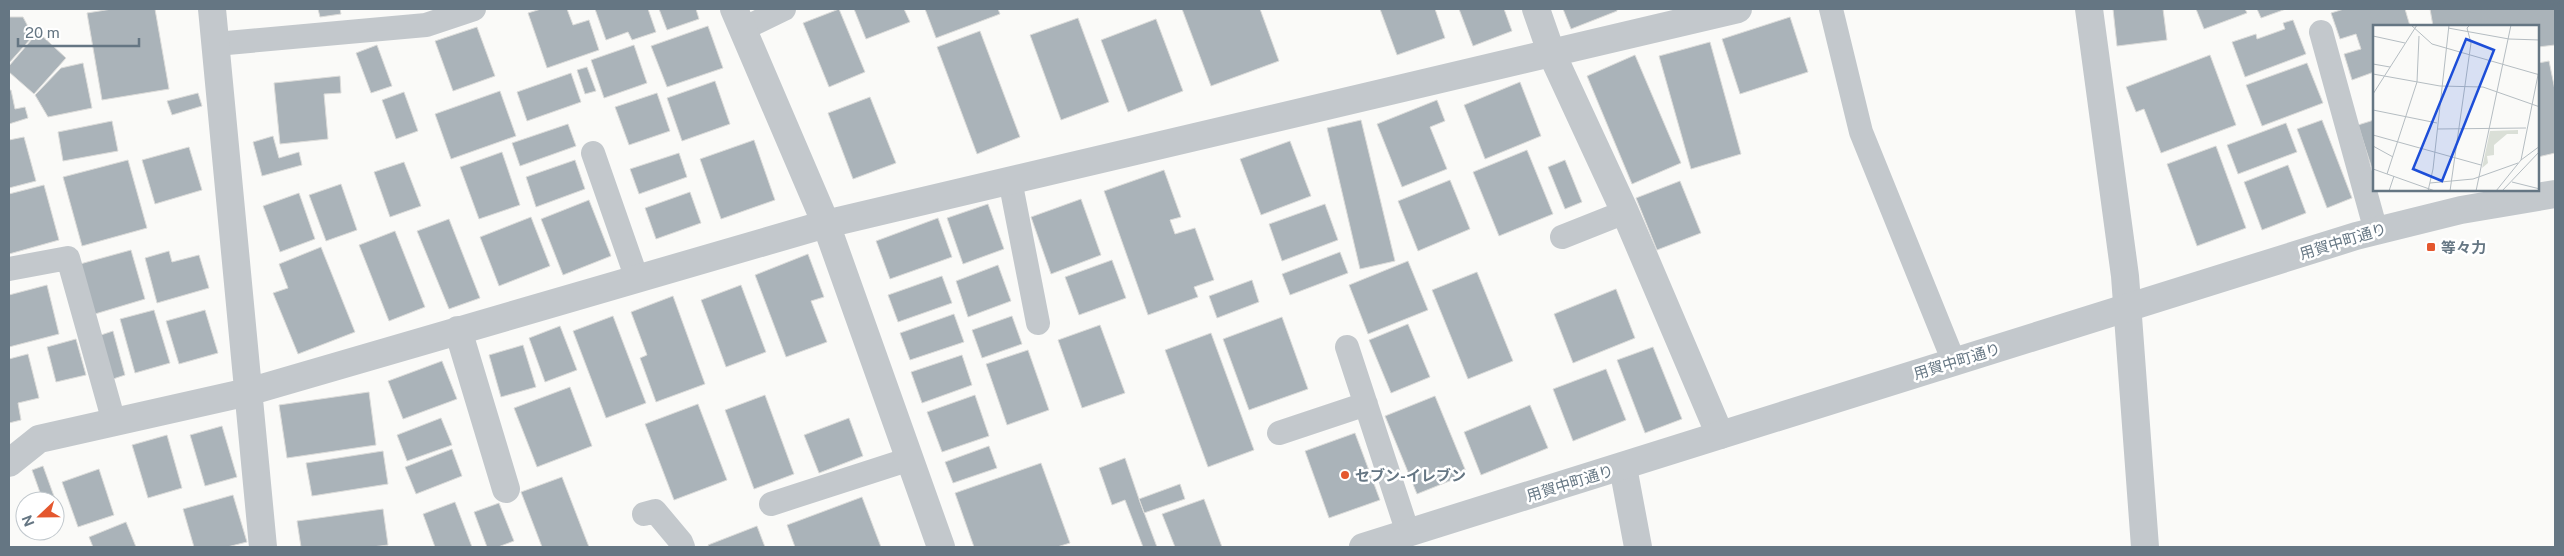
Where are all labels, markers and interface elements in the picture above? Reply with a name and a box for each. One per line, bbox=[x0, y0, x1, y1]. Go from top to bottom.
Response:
scale bar bbox=[18, 15, 139, 47]
text: 20 m bbox=[25, 24, 60, 41]
inset map bbox=[2373, 25, 2539, 191]
street label: 用賀中町通り bbox=[2297, 220, 2389, 262]
place label: 等々力 bbox=[2441, 239, 2486, 256]
marker: 等々力 bbox=[2425, 241, 2437, 253]
street label: 用賀中町通り bbox=[1911, 340, 2003, 382]
street label: 用賀中町通り bbox=[1524, 462, 1616, 504]
place label: セブン-イレブン bbox=[1355, 467, 1466, 484]
marker: セブン-イレブン bbox=[1339, 469, 1351, 481]
north arrow bbox=[15, 491, 65, 541]
text: N bbox=[18, 513, 37, 529]

